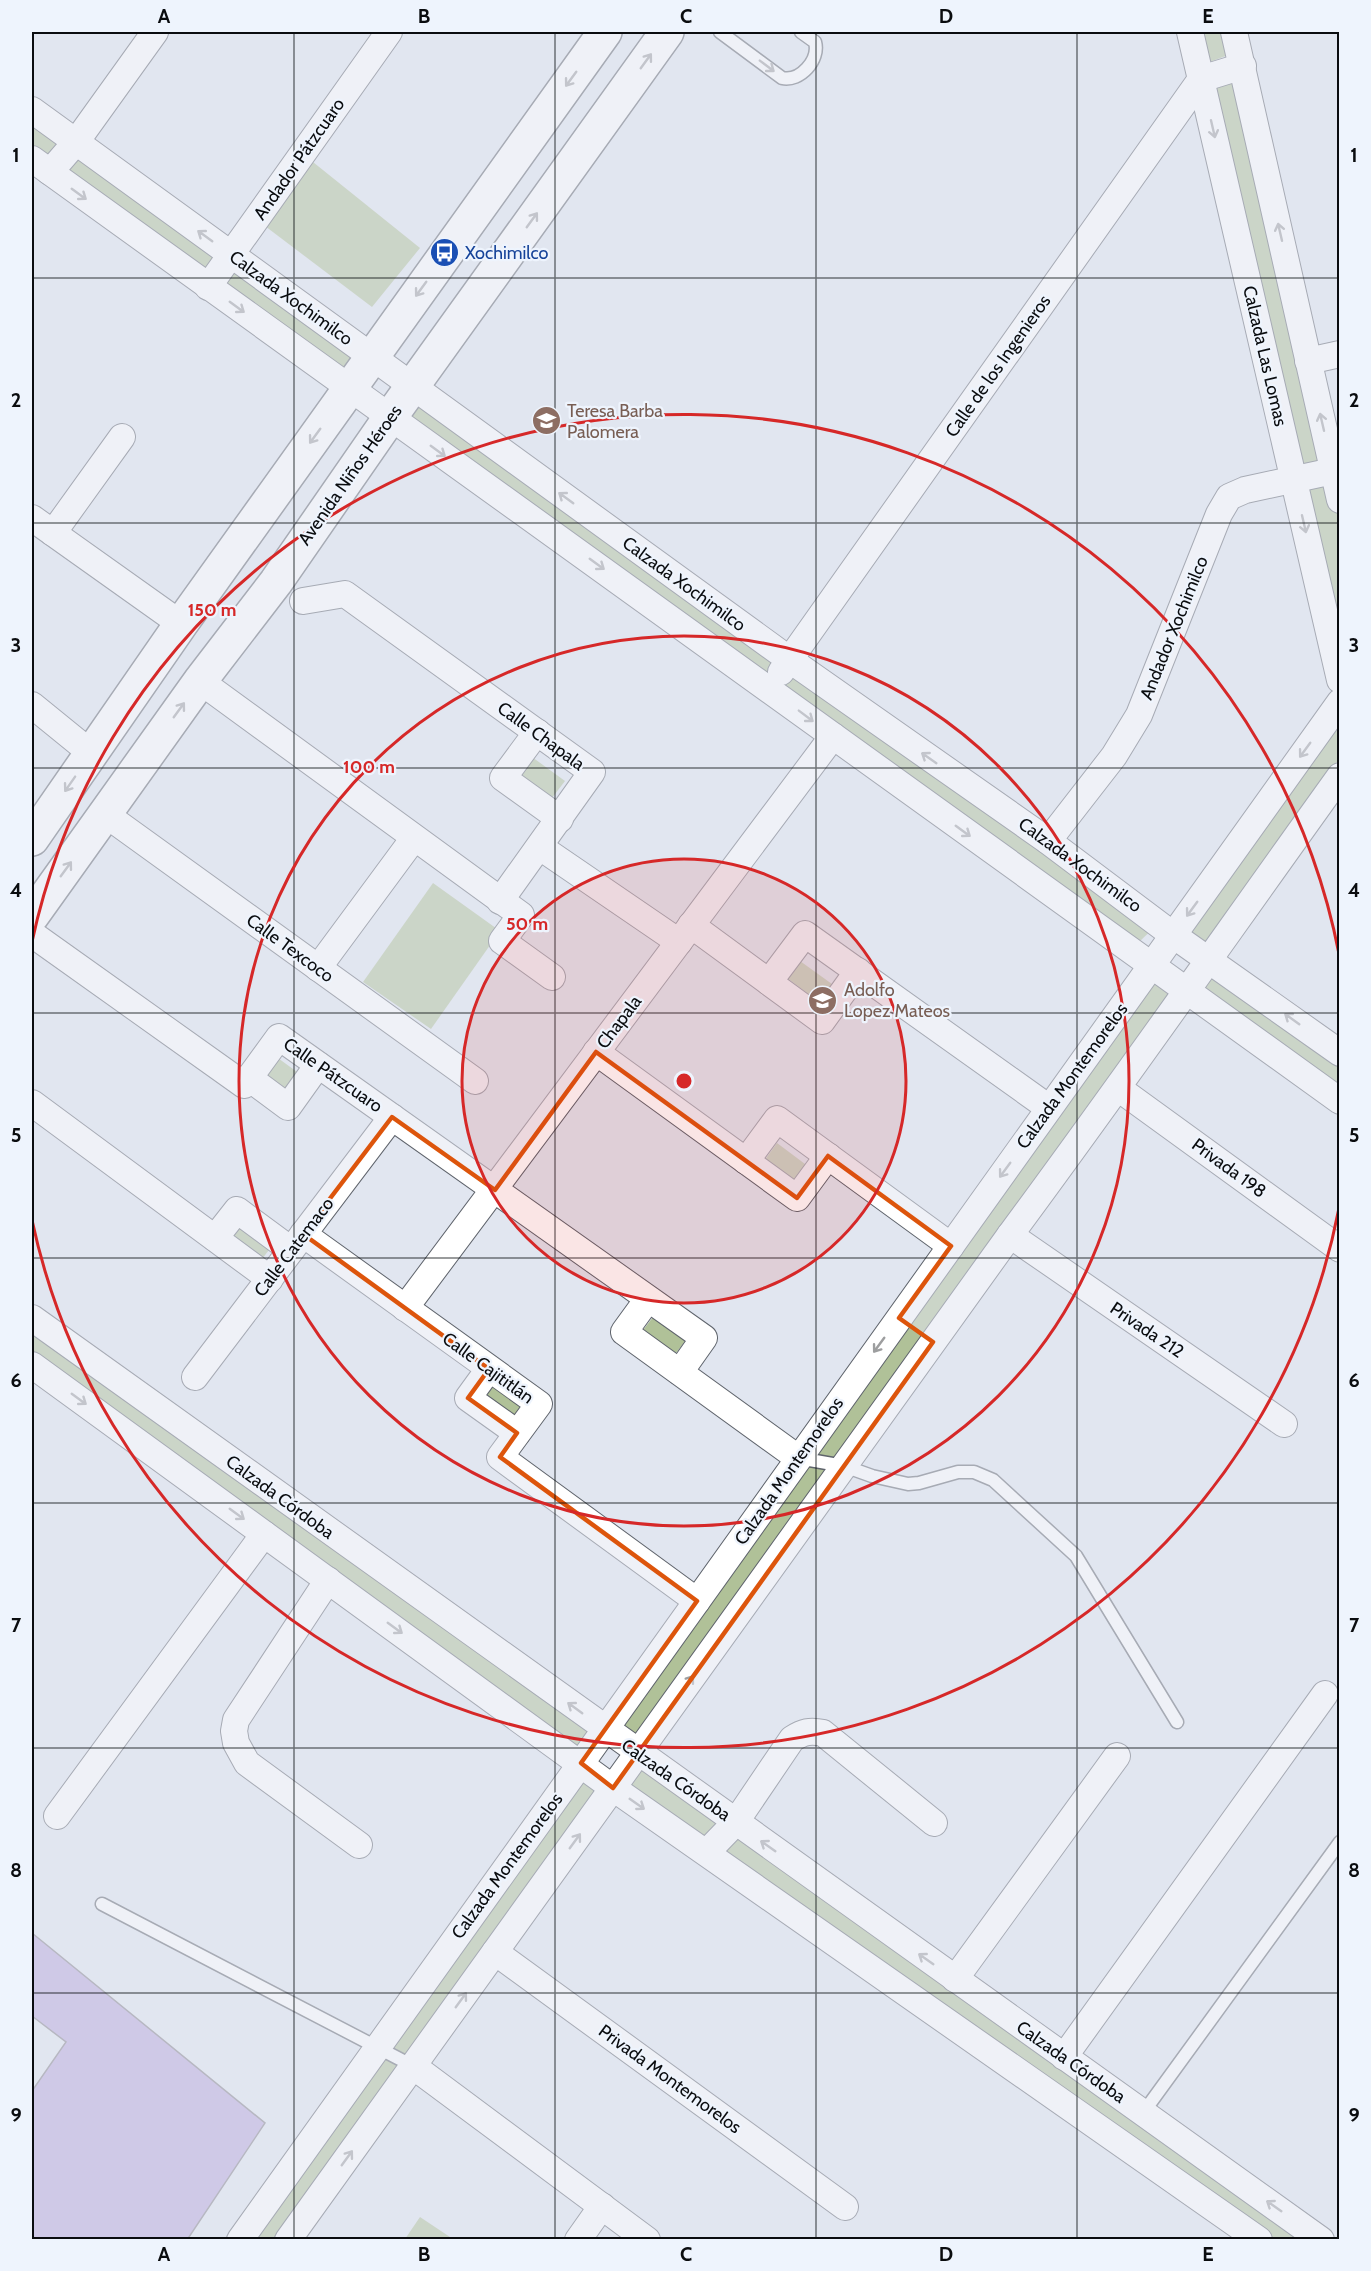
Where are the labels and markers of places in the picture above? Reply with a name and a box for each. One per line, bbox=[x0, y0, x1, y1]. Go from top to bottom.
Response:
bus stop icon: Xochimilco bbox=[428, 237, 460, 269]
place label: Xochimilco bbox=[465, 242, 549, 264]
place label: Teresa Barba Palomera bbox=[567, 400, 663, 443]
school or university icon: Teresa Barba Palomera bbox=[530, 405, 562, 437]
place label: Adolfo Lopez Mateos bbox=[844, 979, 950, 1022]
school or university icon: Adolfo Lopez Mateos bbox=[807, 984, 839, 1016]
centre of rings bbox=[674, 1071, 694, 1091]

